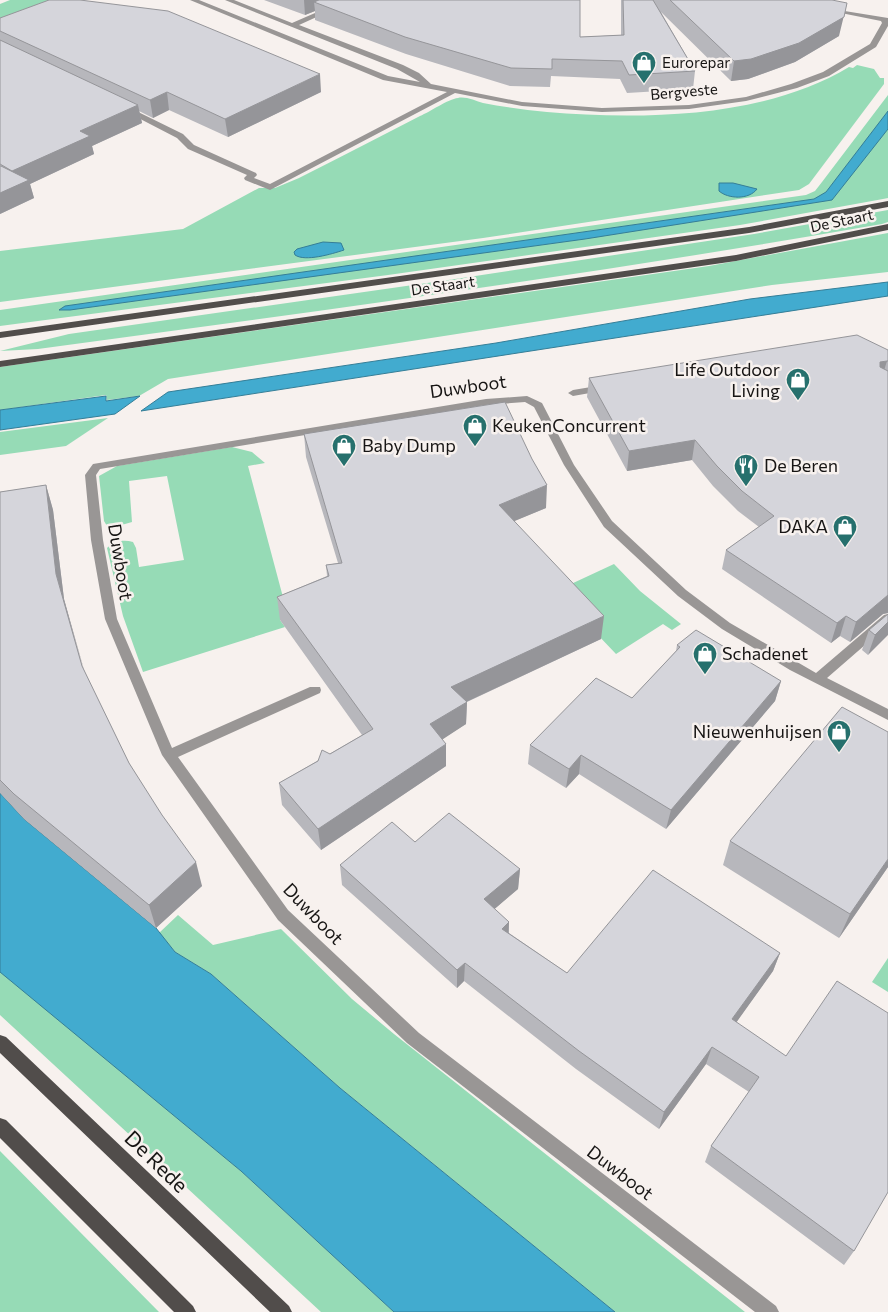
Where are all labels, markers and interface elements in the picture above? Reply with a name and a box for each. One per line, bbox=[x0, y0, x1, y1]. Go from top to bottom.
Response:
shop icon: Eurorepar bbox=[631, 50, 657, 84]
place label: Eurorepar bbox=[662, 53, 730, 71]
street label: Bergveste bbox=[649, 79, 719, 103]
street label: De Staart bbox=[808, 205, 875, 236]
street label: De Staart bbox=[410, 272, 476, 298]
place label: Life Outdoor Living bbox=[674, 358, 780, 401]
shop icon: Life Outdoor Living bbox=[785, 367, 811, 401]
street label: Duwboot bbox=[428, 370, 508, 402]
shop icon: KeukenConcurrent bbox=[462, 413, 488, 447]
place label: KeukenConcurrent bbox=[492, 414, 646, 436]
shop icon: Baby Dump bbox=[331, 433, 357, 467]
place label: Baby Dump bbox=[362, 434, 456, 456]
restaurant icon: De Beren bbox=[733, 453, 759, 487]
place label: De Beren bbox=[764, 454, 838, 476]
shop icon: DAKA bbox=[832, 514, 858, 548]
place label: DAKA bbox=[778, 515, 828, 537]
street label: Duwboot bbox=[104, 522, 138, 602]
shop icon: Schadenet bbox=[692, 641, 718, 675]
place label: Schadenet bbox=[722, 642, 808, 664]
shop icon: Nieuwenhuijsen bbox=[826, 719, 852, 753]
place label: Nieuwenhuijsen bbox=[693, 720, 822, 742]
street label: Duwboot bbox=[279, 878, 348, 949]
street label: De Rede bbox=[120, 1125, 194, 1197]
street label: Duwboot bbox=[583, 1140, 658, 1204]

